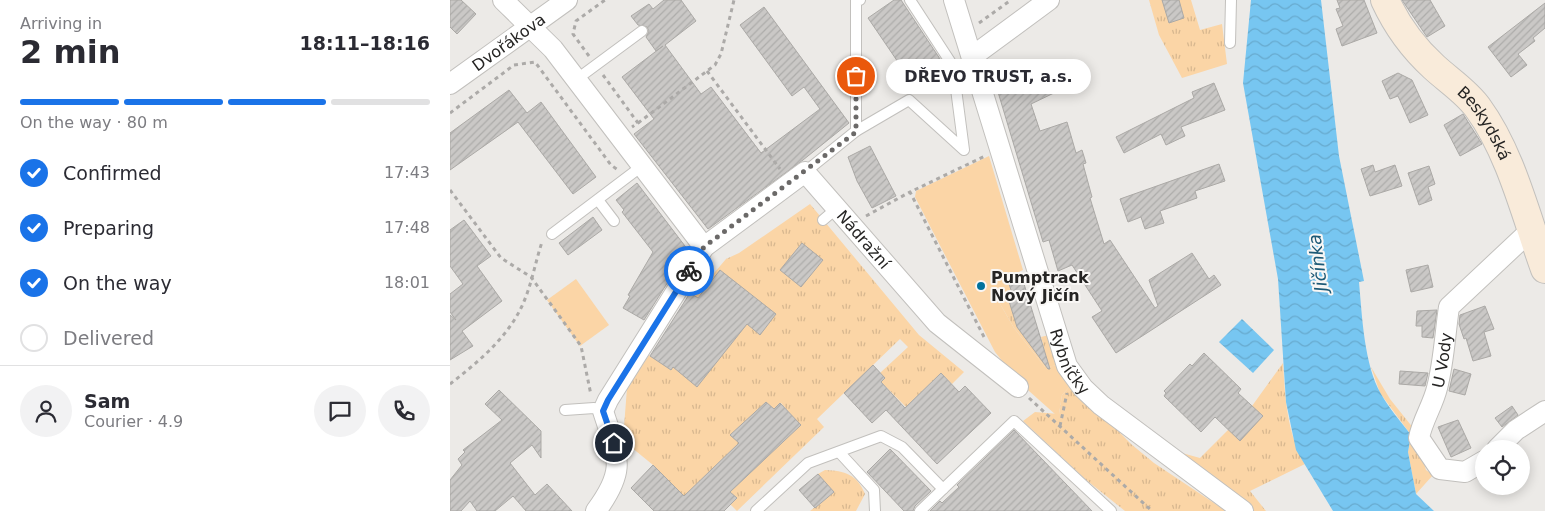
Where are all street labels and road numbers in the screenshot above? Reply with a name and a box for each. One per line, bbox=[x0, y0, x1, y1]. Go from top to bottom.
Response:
street label: Dvořákova bbox=[468, 10, 549, 75]
street label: Beskydská bbox=[1453, 82, 1514, 163]
street label: Nádražní bbox=[833, 206, 894, 273]
street label: Rybníčky bbox=[1046, 326, 1093, 399]
street label: U Vody bbox=[1428, 332, 1456, 390]

